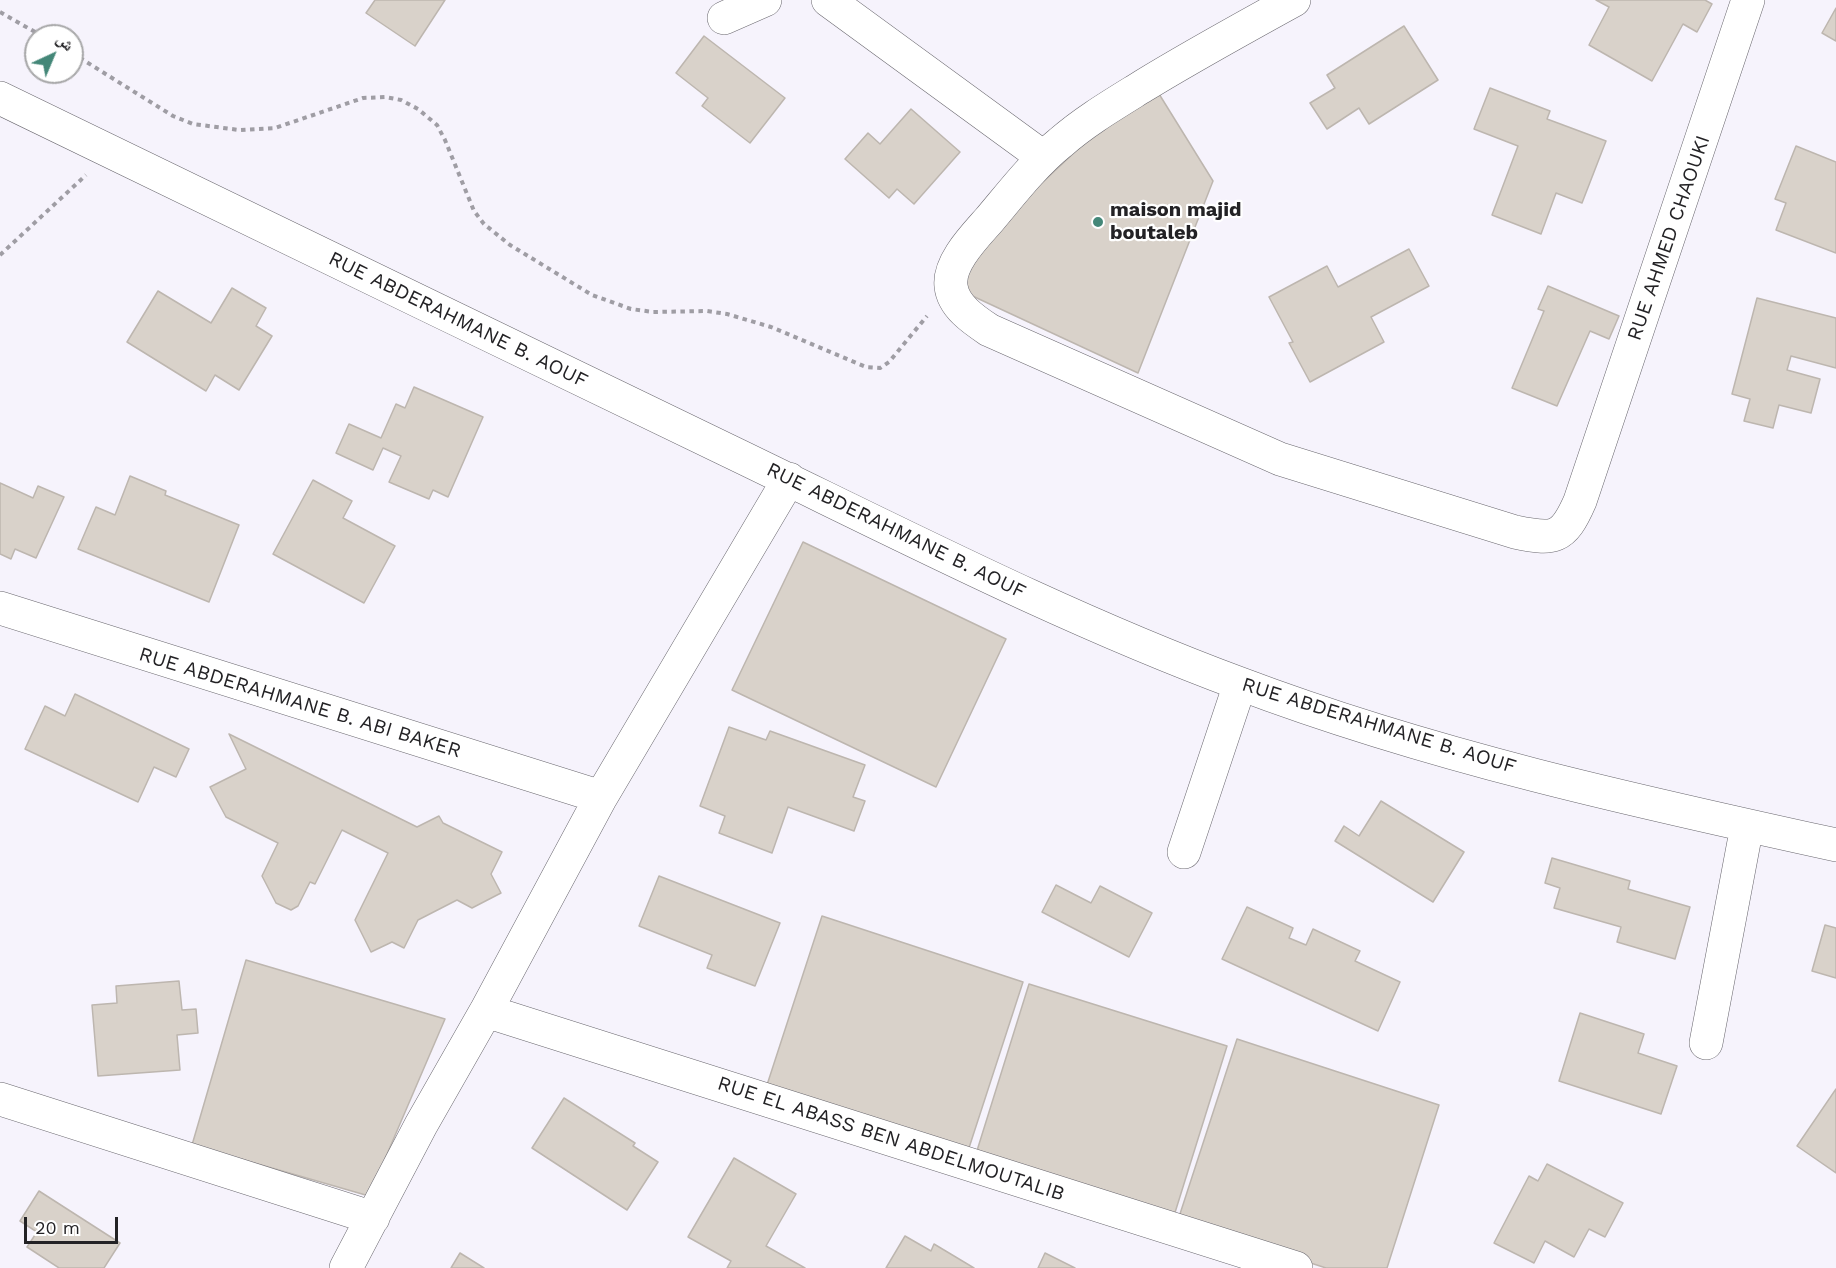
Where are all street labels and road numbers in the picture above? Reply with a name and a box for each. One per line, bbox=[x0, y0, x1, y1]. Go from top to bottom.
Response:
street label: RUE AHMED CHAOUKI bbox=[1623, 132, 1715, 344]
street label: RUE ABDERAHMANE B. AOUF bbox=[324, 247, 592, 393]
street label: RUE ABDERAHMANE B. AOUF bbox=[762, 458, 1030, 604]
street label: RUE ABDERAHMANE B. ABI BAKER bbox=[136, 642, 464, 764]
street label: RUE ABDERAHMANE B. AOUF bbox=[1239, 673, 1519, 779]
street label: RUE EL ABASS BEN ABDELMOUTALIB bbox=[714, 1071, 1068, 1207]

